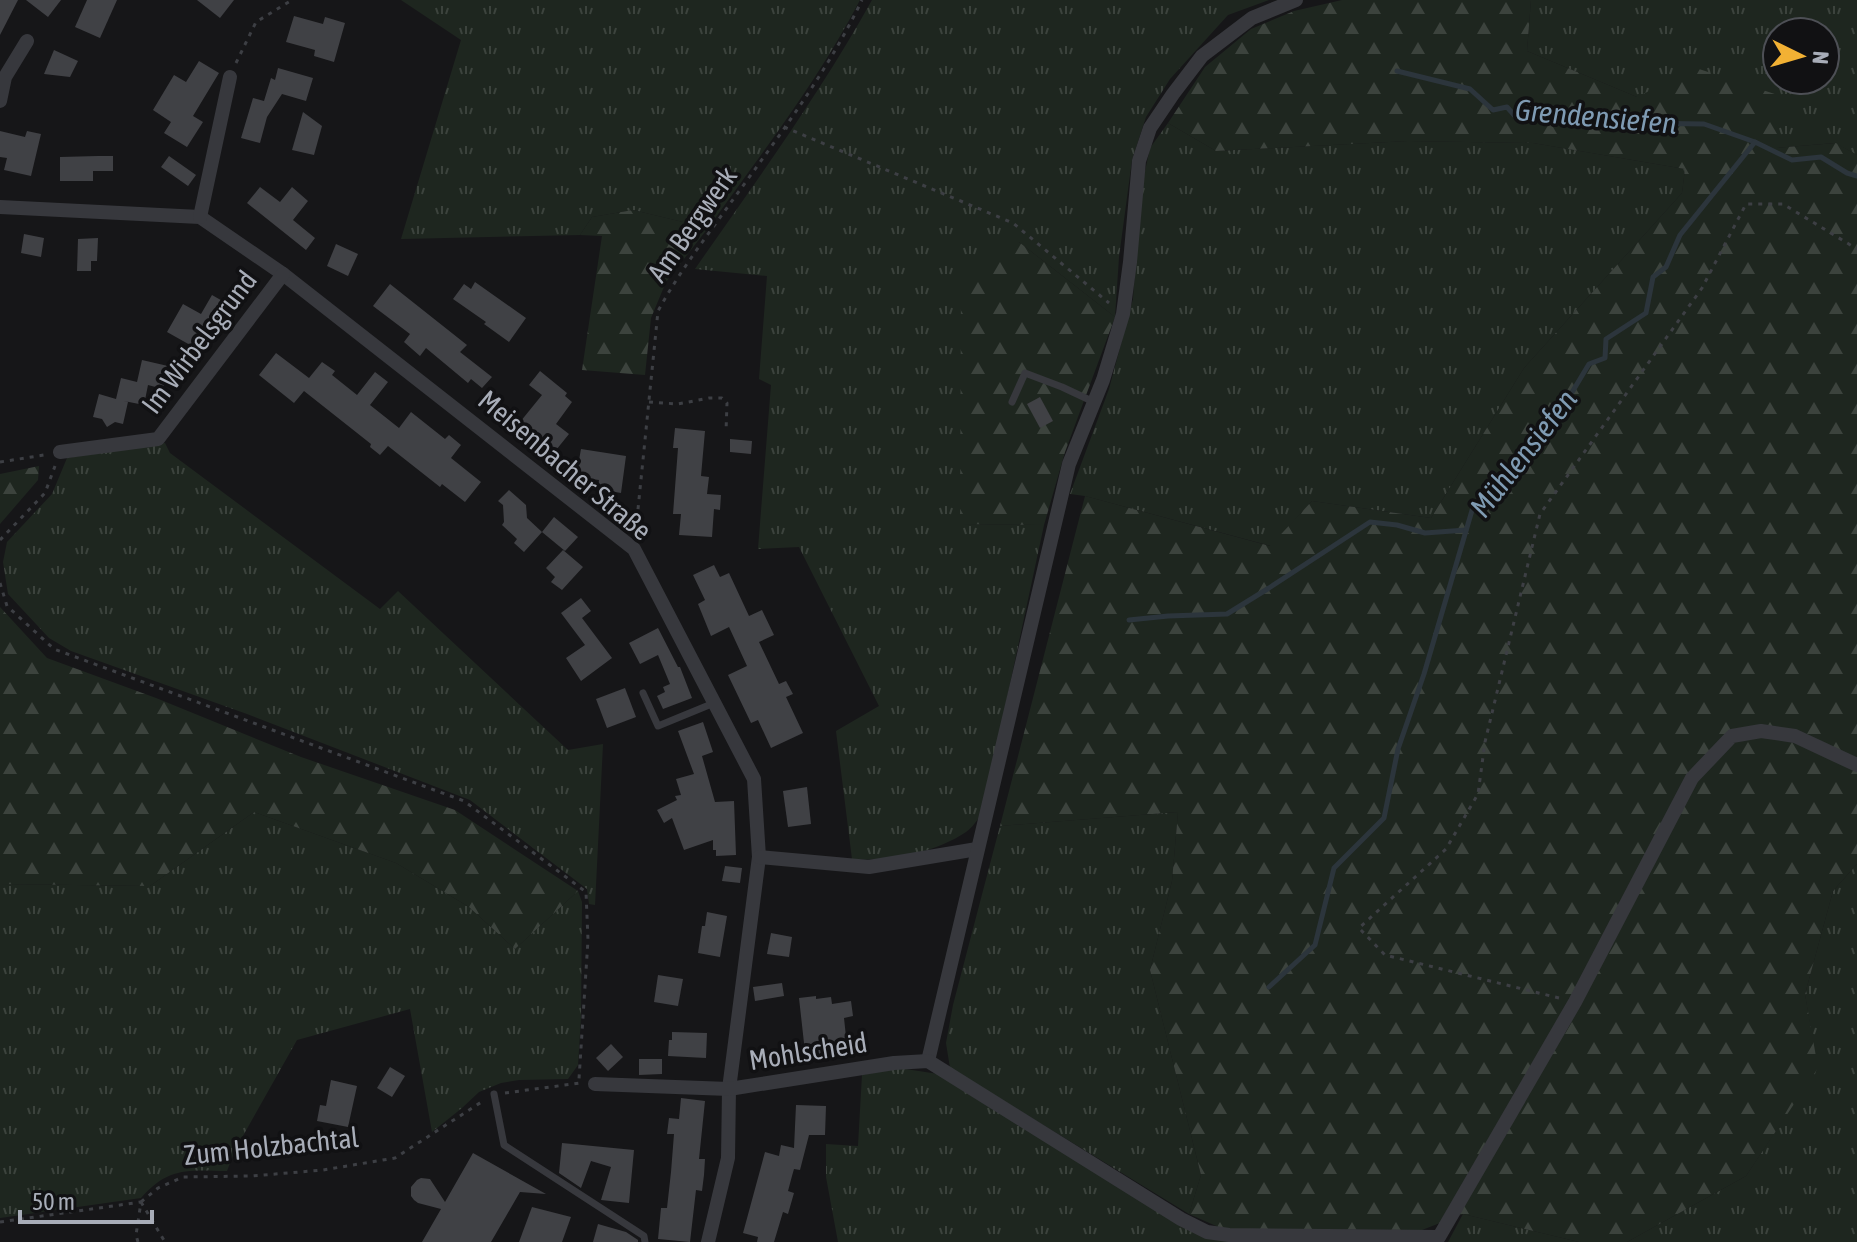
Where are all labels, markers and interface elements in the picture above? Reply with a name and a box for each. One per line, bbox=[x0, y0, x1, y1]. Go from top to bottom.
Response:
north arrow bbox=[1761, 16, 1841, 96]
text: N bbox=[1807, 50, 1834, 65]
water label: Grendensiefen bbox=[1514, 92, 1678, 140]
street label: Am Bergwerk bbox=[641, 160, 743, 288]
street label: Im Wirbelsgrund bbox=[135, 264, 263, 420]
water label: Mühlensiefen bbox=[1463, 382, 1583, 524]
street label: Meisenbacher Straße bbox=[472, 383, 658, 547]
street label: Mohlscheid bbox=[747, 1026, 869, 1076]
street label: Zum Holzbachtal bbox=[182, 1121, 361, 1171]
scale bar bbox=[20, 1174, 152, 1224]
text: 50 m bbox=[32, 1188, 75, 1215]

